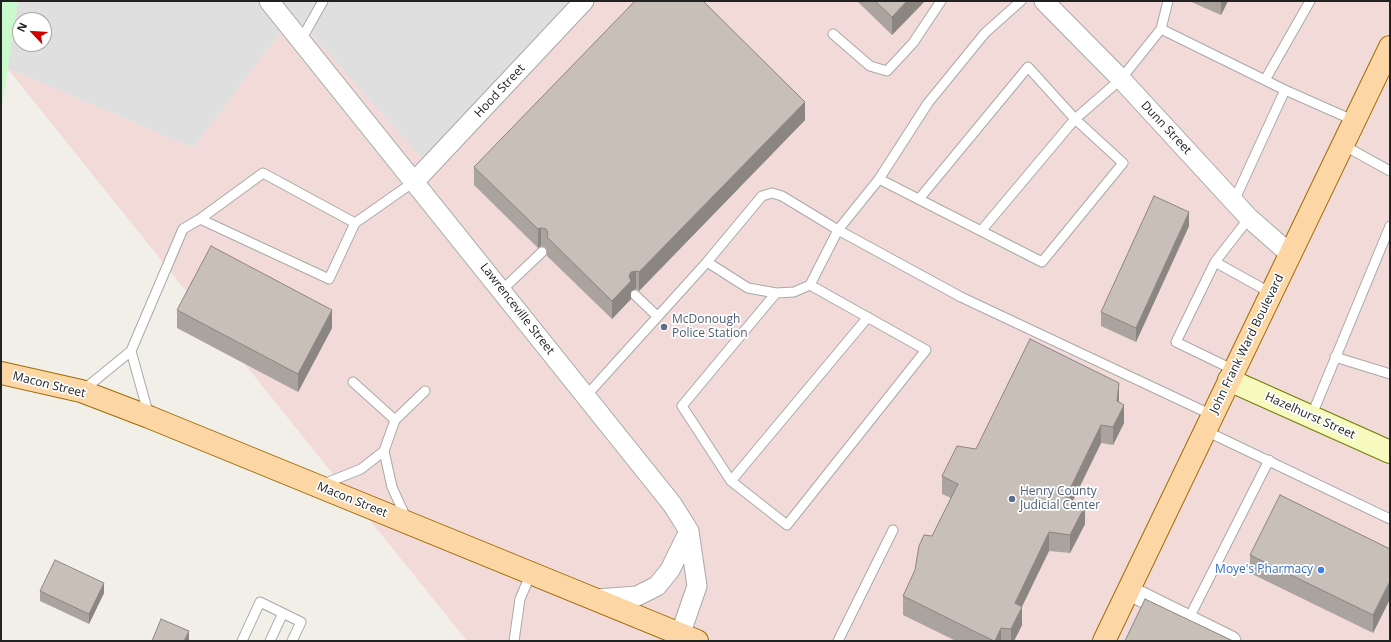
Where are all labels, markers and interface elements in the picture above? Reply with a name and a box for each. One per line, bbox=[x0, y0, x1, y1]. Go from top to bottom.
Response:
north arrow bbox=[12, 12, 52, 52]
text: N bbox=[13, 20, 30, 34]
street label: Hood Street bbox=[472, 61, 528, 121]
street label: Dunn Street bbox=[1138, 98, 1194, 158]
street label: Lawrenceville Street bbox=[477, 260, 557, 358]
street label: John Frank Ward Boulevard bbox=[1207, 272, 1287, 416]
place label: McDonough Police Station bbox=[672, 313, 748, 341]
marker: McDonough Police Station bbox=[659, 322, 669, 332]
street label: Macon Street bbox=[11, 369, 87, 401]
street label: Hazelhurst Street bbox=[1263, 390, 1357, 442]
street label: Macon Street bbox=[315, 479, 389, 521]
place label: Henry County Judicial Center bbox=[1020, 485, 1100, 513]
marker: Henry County Judicial Center bbox=[1007, 494, 1017, 504]
place label: Moye's Pharmacy bbox=[1215, 563, 1313, 577]
marker: Moye's Pharmacy bbox=[1316, 565, 1326, 575]

